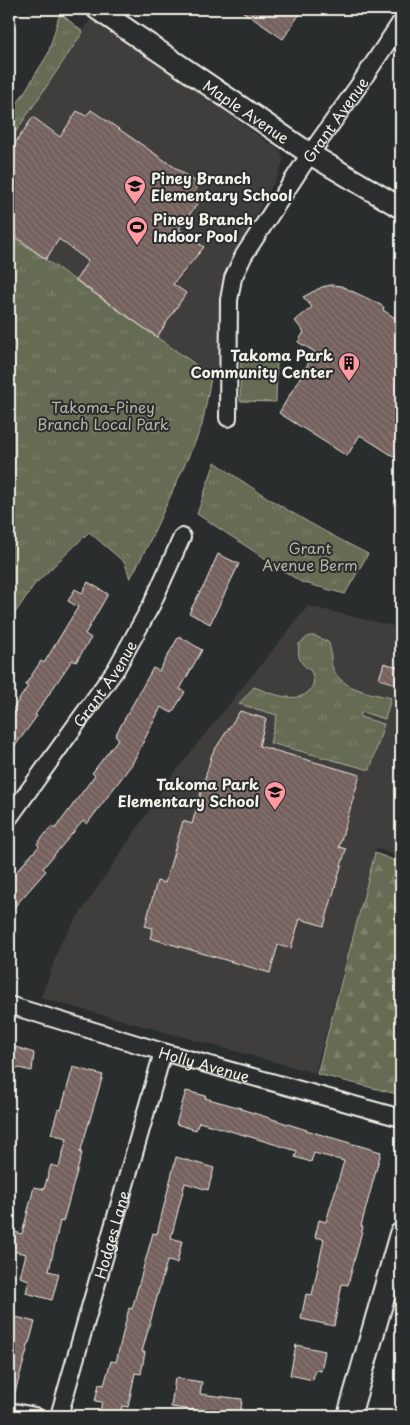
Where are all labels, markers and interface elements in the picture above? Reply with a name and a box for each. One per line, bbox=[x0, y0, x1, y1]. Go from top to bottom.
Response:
street label: Grant Avenue bbox=[296, 72, 373, 167]
street label: Maple Avenue bbox=[199, 73, 294, 148]
place label: Piney Branch Elementary School bbox=[151, 166, 292, 206]
school or university icon: Piney Branch Elementary School bbox=[123, 174, 147, 205]
place label: Piney Branch Indoor Pool bbox=[153, 207, 253, 247]
sports icon: Piney Branch Indoor Pool bbox=[125, 215, 149, 246]
place label: Takoma Park Community Center bbox=[191, 343, 333, 383]
building icon: Takoma Park Community Center bbox=[337, 351, 361, 382]
park label: Takoma-Piney Branch Local Park bbox=[37, 395, 169, 435]
park label: Grant Avenue Berm bbox=[262, 536, 358, 576]
street label: Grant Avenue bbox=[67, 636, 141, 731]
place label: Takoma Park Elementary School bbox=[118, 772, 259, 812]
school or university icon: Takoma Park Elementary School bbox=[263, 780, 287, 811]
street label: Holly Avenue bbox=[156, 1040, 253, 1087]
street label: Hodges Lane bbox=[87, 1187, 135, 1281]

